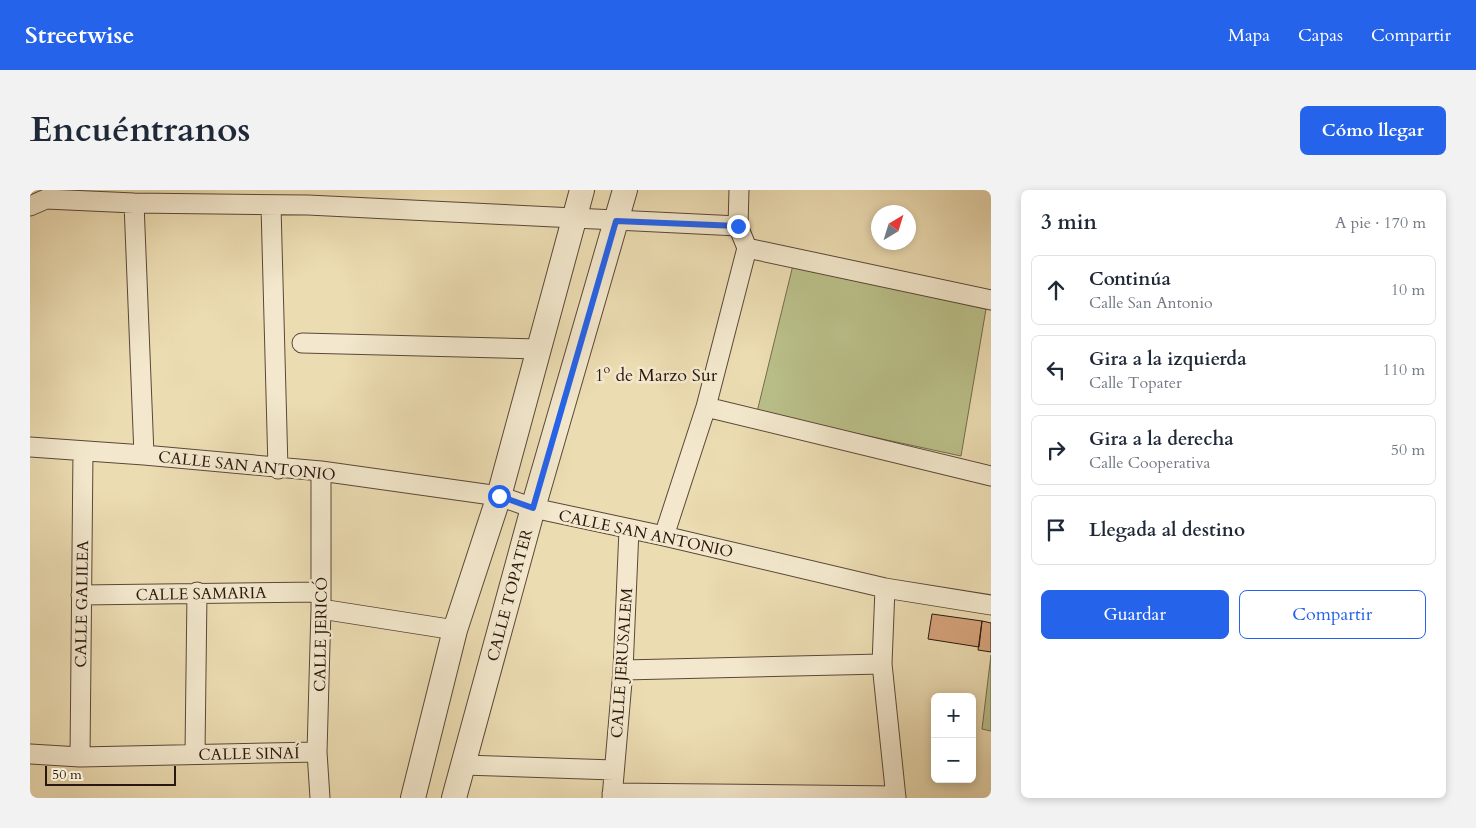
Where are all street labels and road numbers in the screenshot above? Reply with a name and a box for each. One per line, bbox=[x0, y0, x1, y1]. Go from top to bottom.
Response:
street label: CALLE SAN ANTONIO bbox=[157, 446, 337, 486]
street label: CALLE SAN ANTONIO bbox=[556, 505, 735, 563]
street label: CALLE TOPATER bbox=[482, 527, 538, 664]
street label: CALLE GALILEA bbox=[70, 540, 94, 668]
street label: CALLE JERICÓ bbox=[309, 577, 333, 692]
street label: CALLE SAMARIA bbox=[135, 582, 267, 606]
street label: CALLE JERUSALEM bbox=[606, 587, 638, 739]
street label: CALLE SINAÍ bbox=[198, 742, 300, 766]

